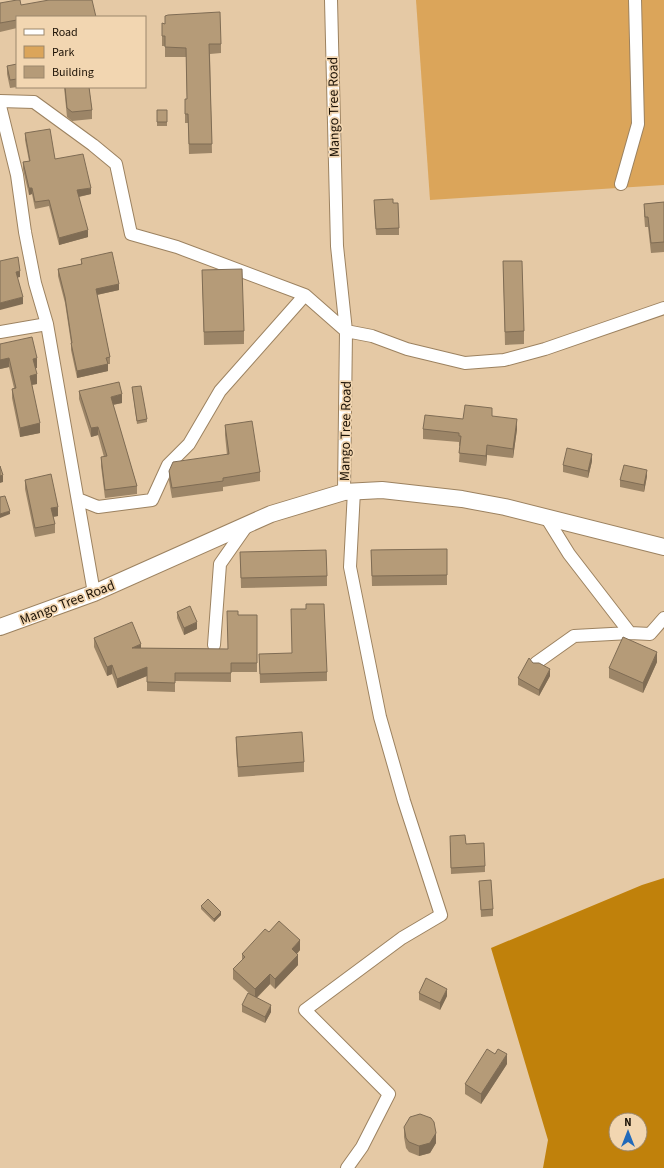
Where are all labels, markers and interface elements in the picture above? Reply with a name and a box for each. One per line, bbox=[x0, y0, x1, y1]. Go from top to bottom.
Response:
legend bbox=[16, 16, 146, 88]
text: Road bbox=[52, 24, 78, 41]
text: Park bbox=[52, 44, 74, 61]
street label: Mango Tree Road bbox=[323, 57, 345, 157]
text: Building bbox=[52, 64, 94, 81]
street label: Mango Tree Road bbox=[335, 381, 357, 481]
street label: Mango Tree Road bbox=[17, 576, 118, 630]
north arrow bbox=[608, 1112, 648, 1152]
text: N bbox=[624, 1115, 632, 1130]

